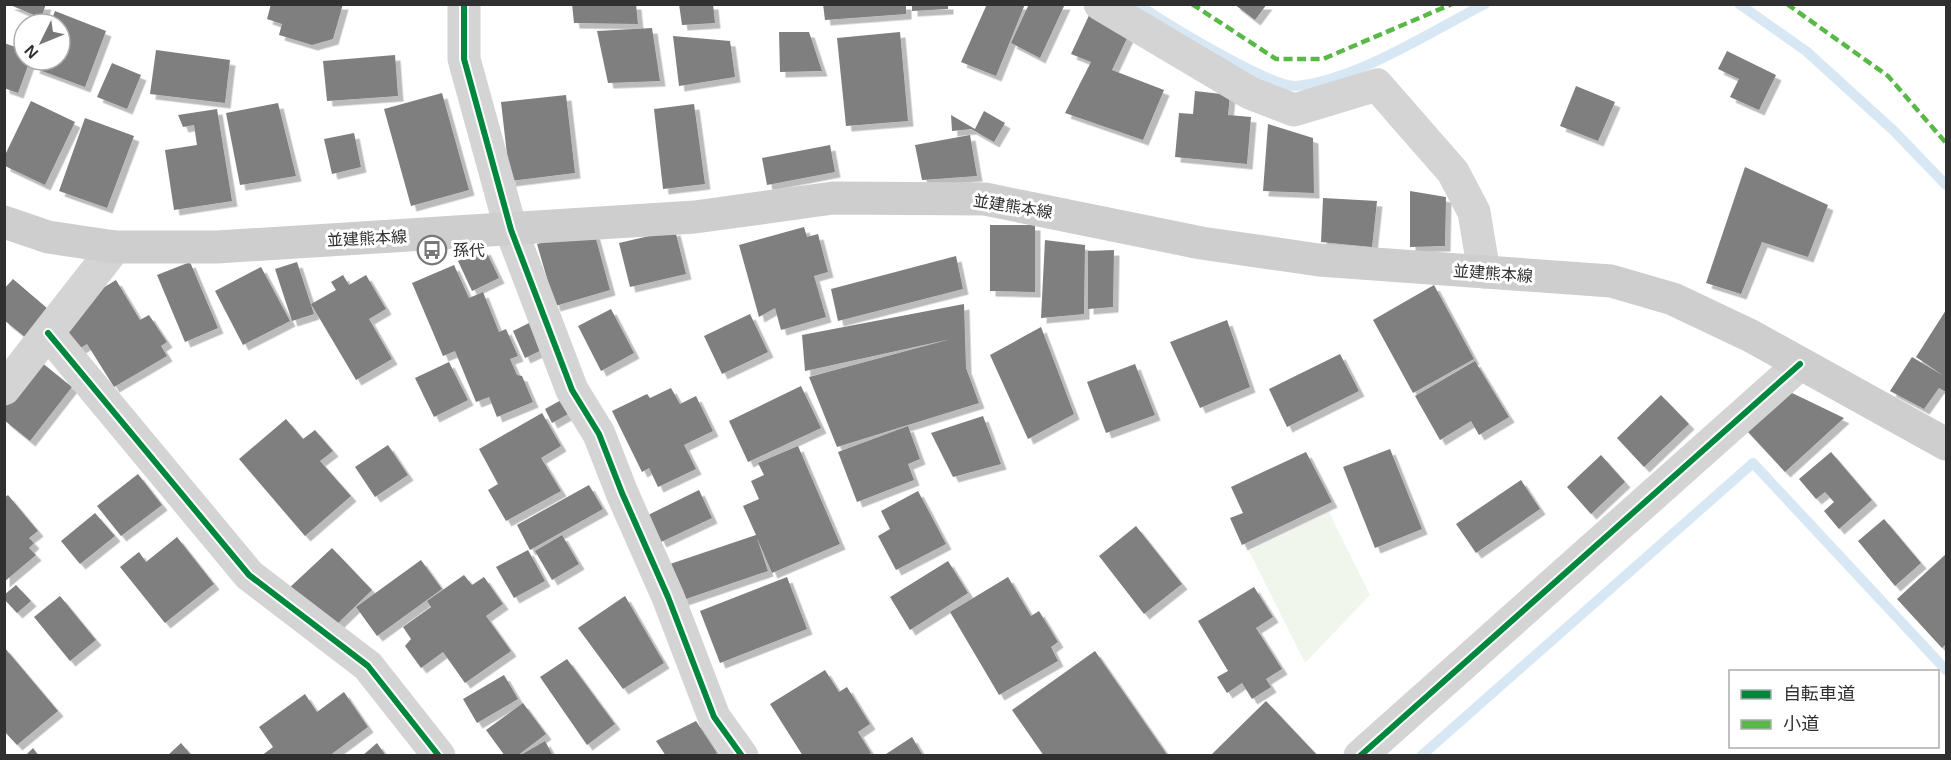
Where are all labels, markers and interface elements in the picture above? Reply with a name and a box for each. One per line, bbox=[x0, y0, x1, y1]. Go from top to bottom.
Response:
north arrow bbox=[12, 12, 72, 72]
text: N bbox=[21, 42, 42, 62]
street label: 並建熊本線 bbox=[972, 192, 1054, 221]
street label: 並建熊本線 bbox=[327, 228, 407, 249]
bus stop icon: 孫代 bbox=[416, 234, 448, 266]
place label: 孫代 bbox=[453, 242, 485, 259]
street label: 並建熊本線 bbox=[1452, 262, 1533, 285]
legend bbox=[1729, 670, 1939, 748]
text: 自転車道 bbox=[1783, 684, 1855, 704]
text: 小道 bbox=[1783, 714, 1819, 734]

